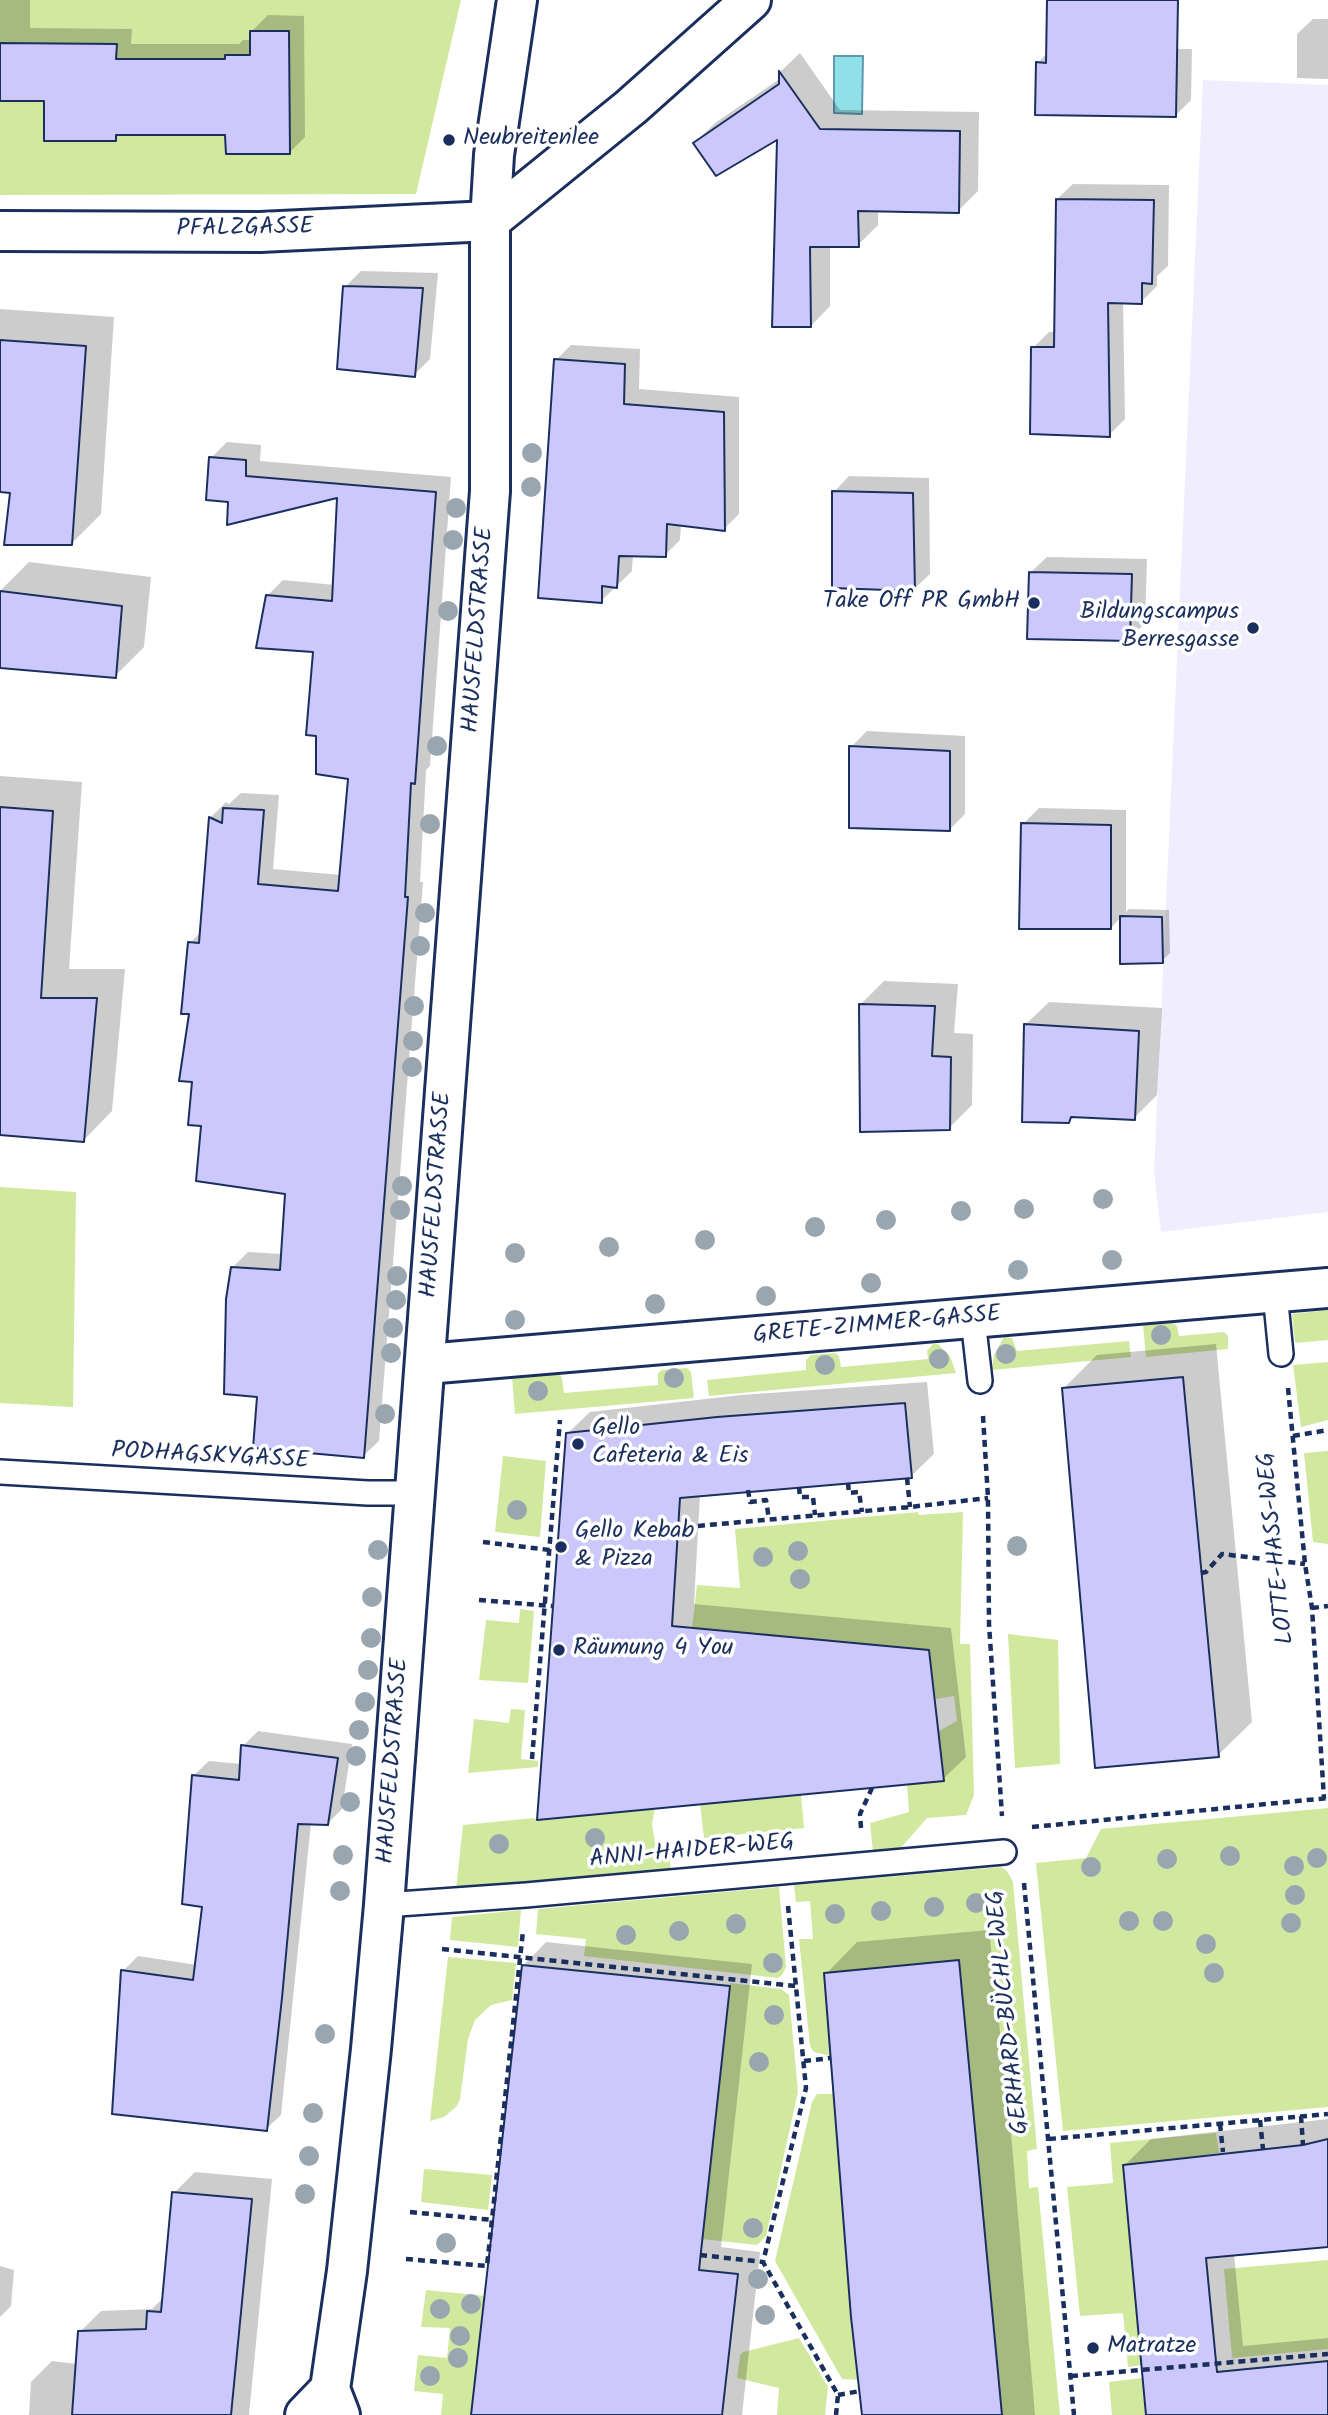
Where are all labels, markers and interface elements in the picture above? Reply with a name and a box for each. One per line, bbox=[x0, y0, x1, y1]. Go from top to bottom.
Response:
place label: Neubreitenlee bbox=[463, 126, 599, 154]
marker: Neubreitenlee bbox=[441, 132, 457, 148]
street label: PFALZGASSE bbox=[176, 214, 314, 246]
street label: HAUSFELDSTRASSE bbox=[458, 526, 502, 734]
place label: Take Off PR GmbH bbox=[823, 589, 1020, 617]
marker: Take Off PR GmbH bbox=[1026, 595, 1042, 611]
place label: Bildungscampus Berresgasse bbox=[1080, 600, 1239, 656]
marker: Bildungscampus Berresgasse bbox=[1245, 620, 1261, 636]
street label: HAUSFELDSTRASSE bbox=[416, 1091, 460, 1299]
street label: GRETE-ZIMMER-GASSE bbox=[752, 1302, 1002, 1352]
place label: Gello Cafeteria & Eis bbox=[592, 1416, 749, 1472]
marker: Gello Cafeteria & Eis bbox=[570, 1436, 586, 1452]
street label: PODHAGSKYGASSE bbox=[110, 1438, 310, 1478]
street label: LOTTE-HASS-WEG bbox=[1254, 1450, 1302, 1646]
place label: Gello Kebab & Pizza bbox=[575, 1519, 694, 1575]
marker: Gello Kebab & Pizza bbox=[553, 1539, 569, 1555]
place label: Räumung 4 You bbox=[573, 1636, 733, 1664]
marker: Räumung 4 You bbox=[551, 1642, 567, 1658]
street label: HAUSFELDSTRASSE bbox=[373, 1657, 417, 1865]
street label: ANNI-HAIDER-WEG bbox=[588, 1830, 796, 1876]
street label: GERHARD-BÜCHL-WEG bbox=[983, 1888, 1037, 2136]
place label: Matratze bbox=[1107, 2334, 1196, 2362]
marker: Matratze bbox=[1085, 2340, 1101, 2356]

